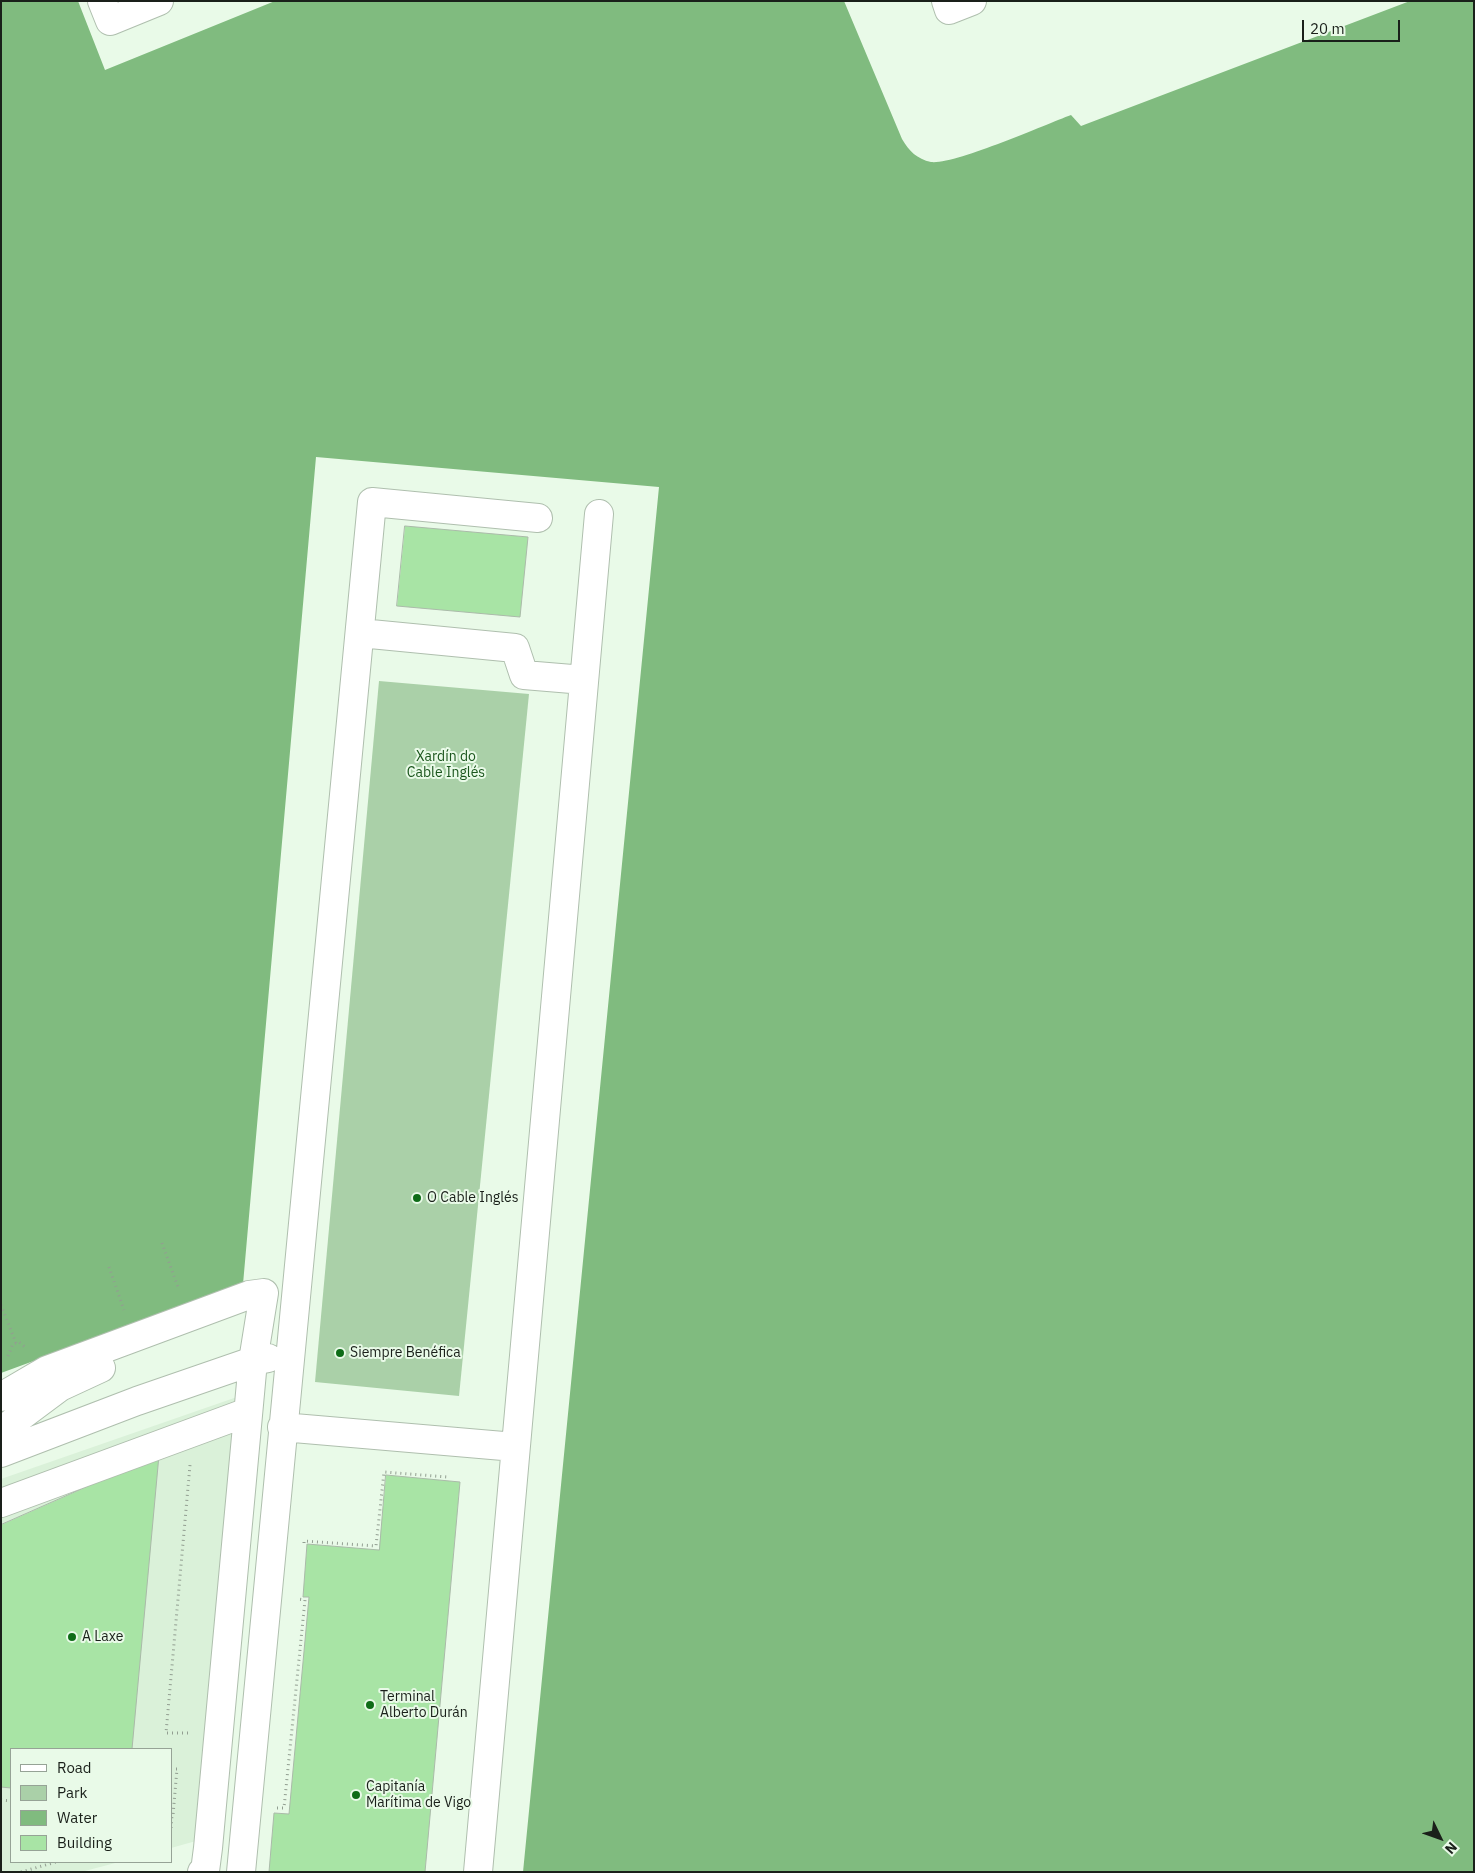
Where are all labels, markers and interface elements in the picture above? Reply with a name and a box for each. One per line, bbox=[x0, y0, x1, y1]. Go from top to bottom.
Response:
scale bar bbox=[1305, 10, 1402, 42]
text: 20 m bbox=[1310, 19, 1345, 38]
park label: Xardín do Cable Inglés bbox=[407, 749, 485, 782]
place label: O Cable Inglés bbox=[427, 1190, 519, 1206]
marker: O Cable Inglés bbox=[411, 1192, 423, 1204]
place label: Siempre Benéfica bbox=[350, 1345, 461, 1361]
marker: Siempre Benéfica bbox=[334, 1347, 346, 1359]
place label: A Laxe bbox=[82, 1629, 123, 1645]
marker: A Laxe bbox=[66, 1631, 78, 1643]
place label: Terminal Alberto Durán bbox=[380, 1689, 468, 1721]
marker: Terminal Alberto Durán bbox=[364, 1699, 376, 1711]
legend bbox=[10, 1748, 172, 1863]
text: Road bbox=[57, 1758, 92, 1777]
place label: Capitanía Marítima de Vigo bbox=[366, 1779, 471, 1811]
text: Park bbox=[57, 1783, 87, 1802]
marker: Capitanía Marítima de Vigo bbox=[350, 1789, 362, 1801]
text: Water bbox=[57, 1808, 97, 1827]
north arrow bbox=[1415, 1813, 1465, 1863]
text: Building bbox=[57, 1833, 112, 1852]
text: N bbox=[1441, 1838, 1461, 1858]

